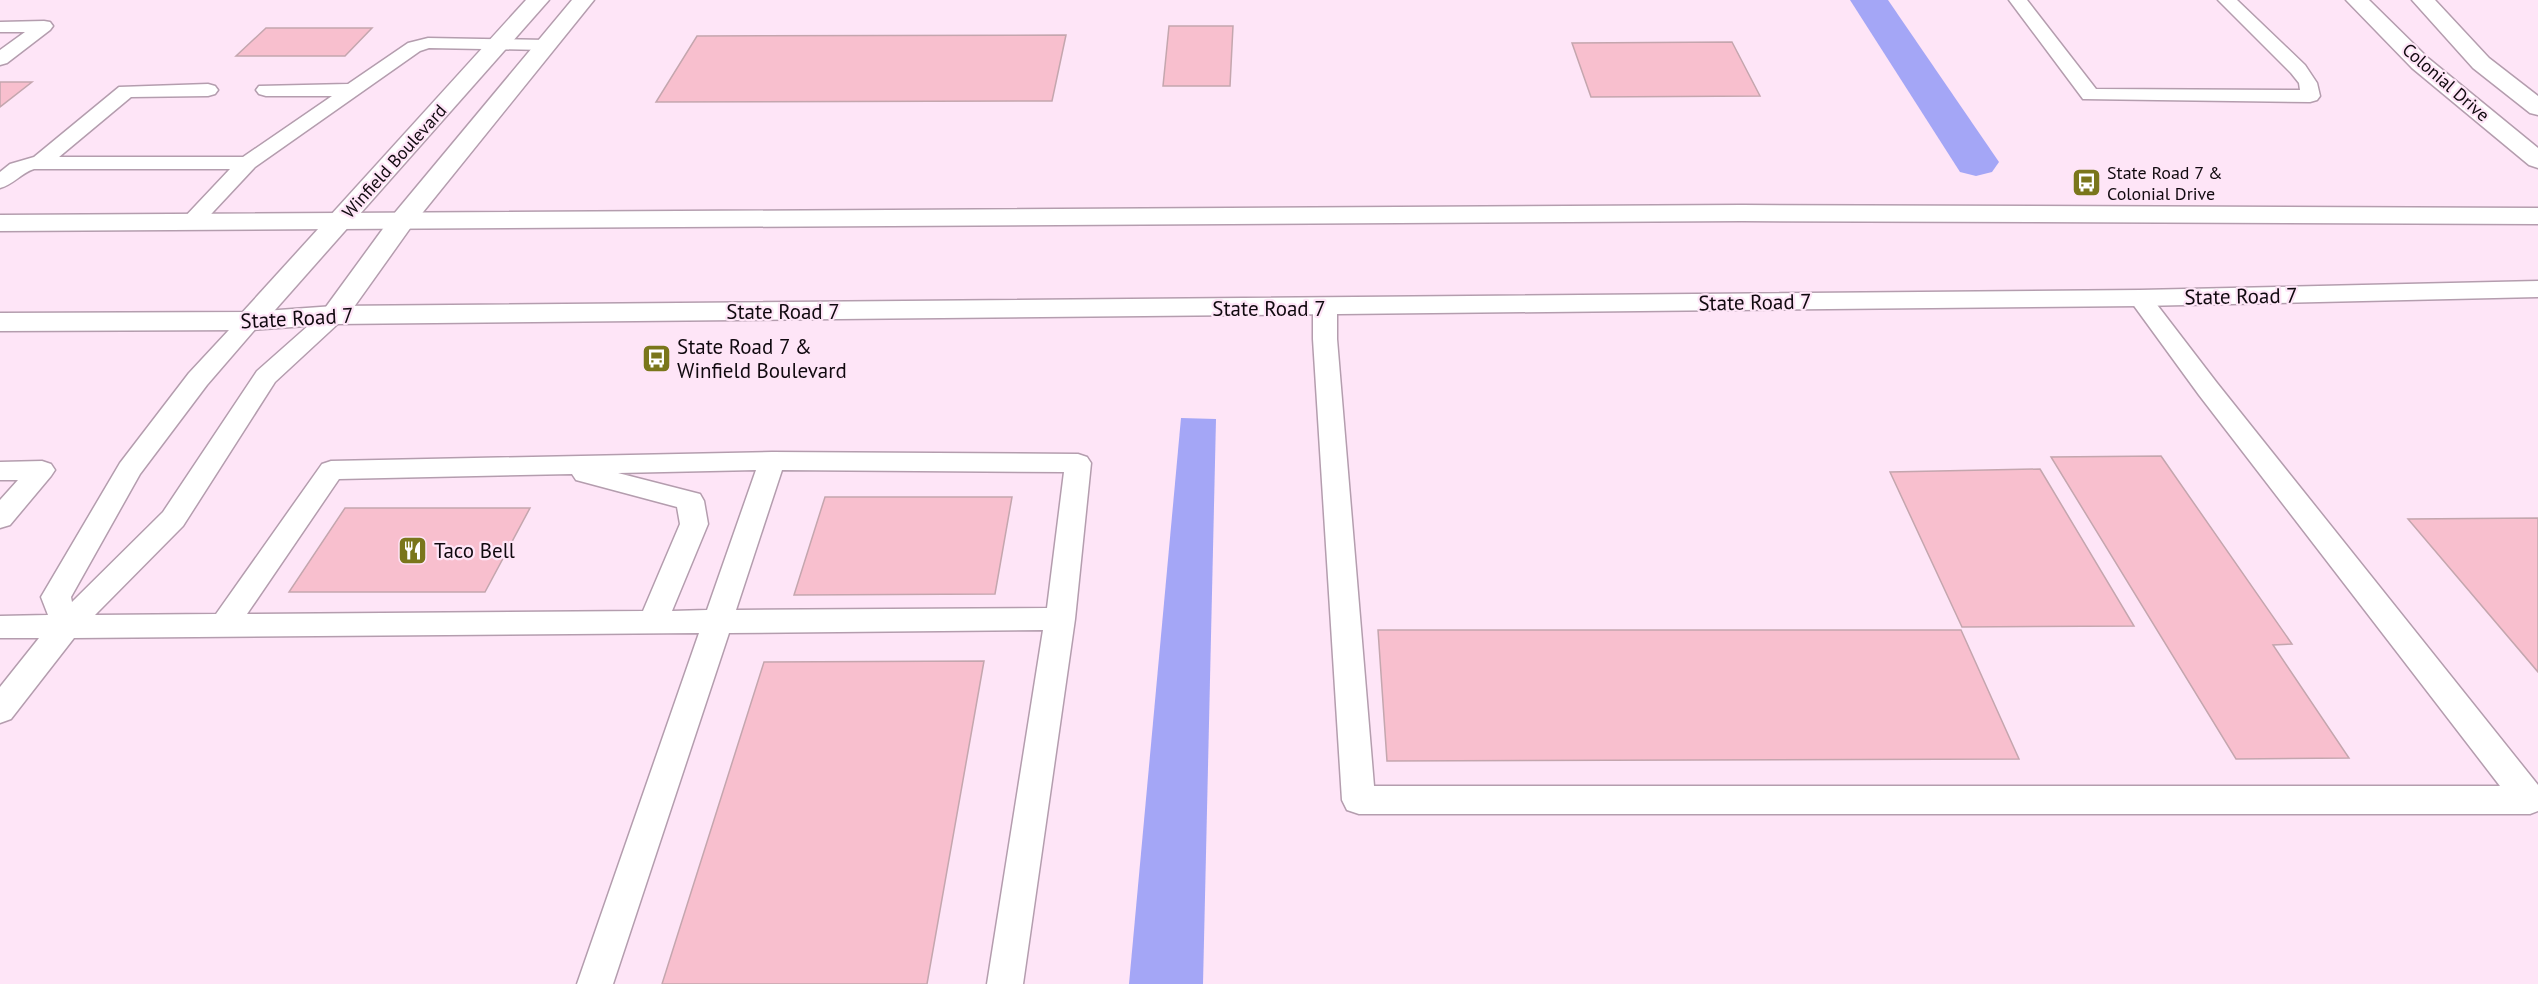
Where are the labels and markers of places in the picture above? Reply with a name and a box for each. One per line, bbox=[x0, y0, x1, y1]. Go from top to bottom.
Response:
place label: State Road 7 & Colonial Drive bbox=[2107, 161, 2223, 205]
bus stop icon: State Road 7 & Colonial Drive bbox=[2070, 166, 2102, 198]
place label: State Road 7 & Winfield Boulevard bbox=[677, 333, 847, 384]
bus stop icon: State Road 7 & Winfield Boulevard bbox=[640, 342, 672, 374]
restaurant icon: Taco Bell bbox=[397, 534, 429, 566]
place label: Taco Bell bbox=[434, 537, 515, 564]

